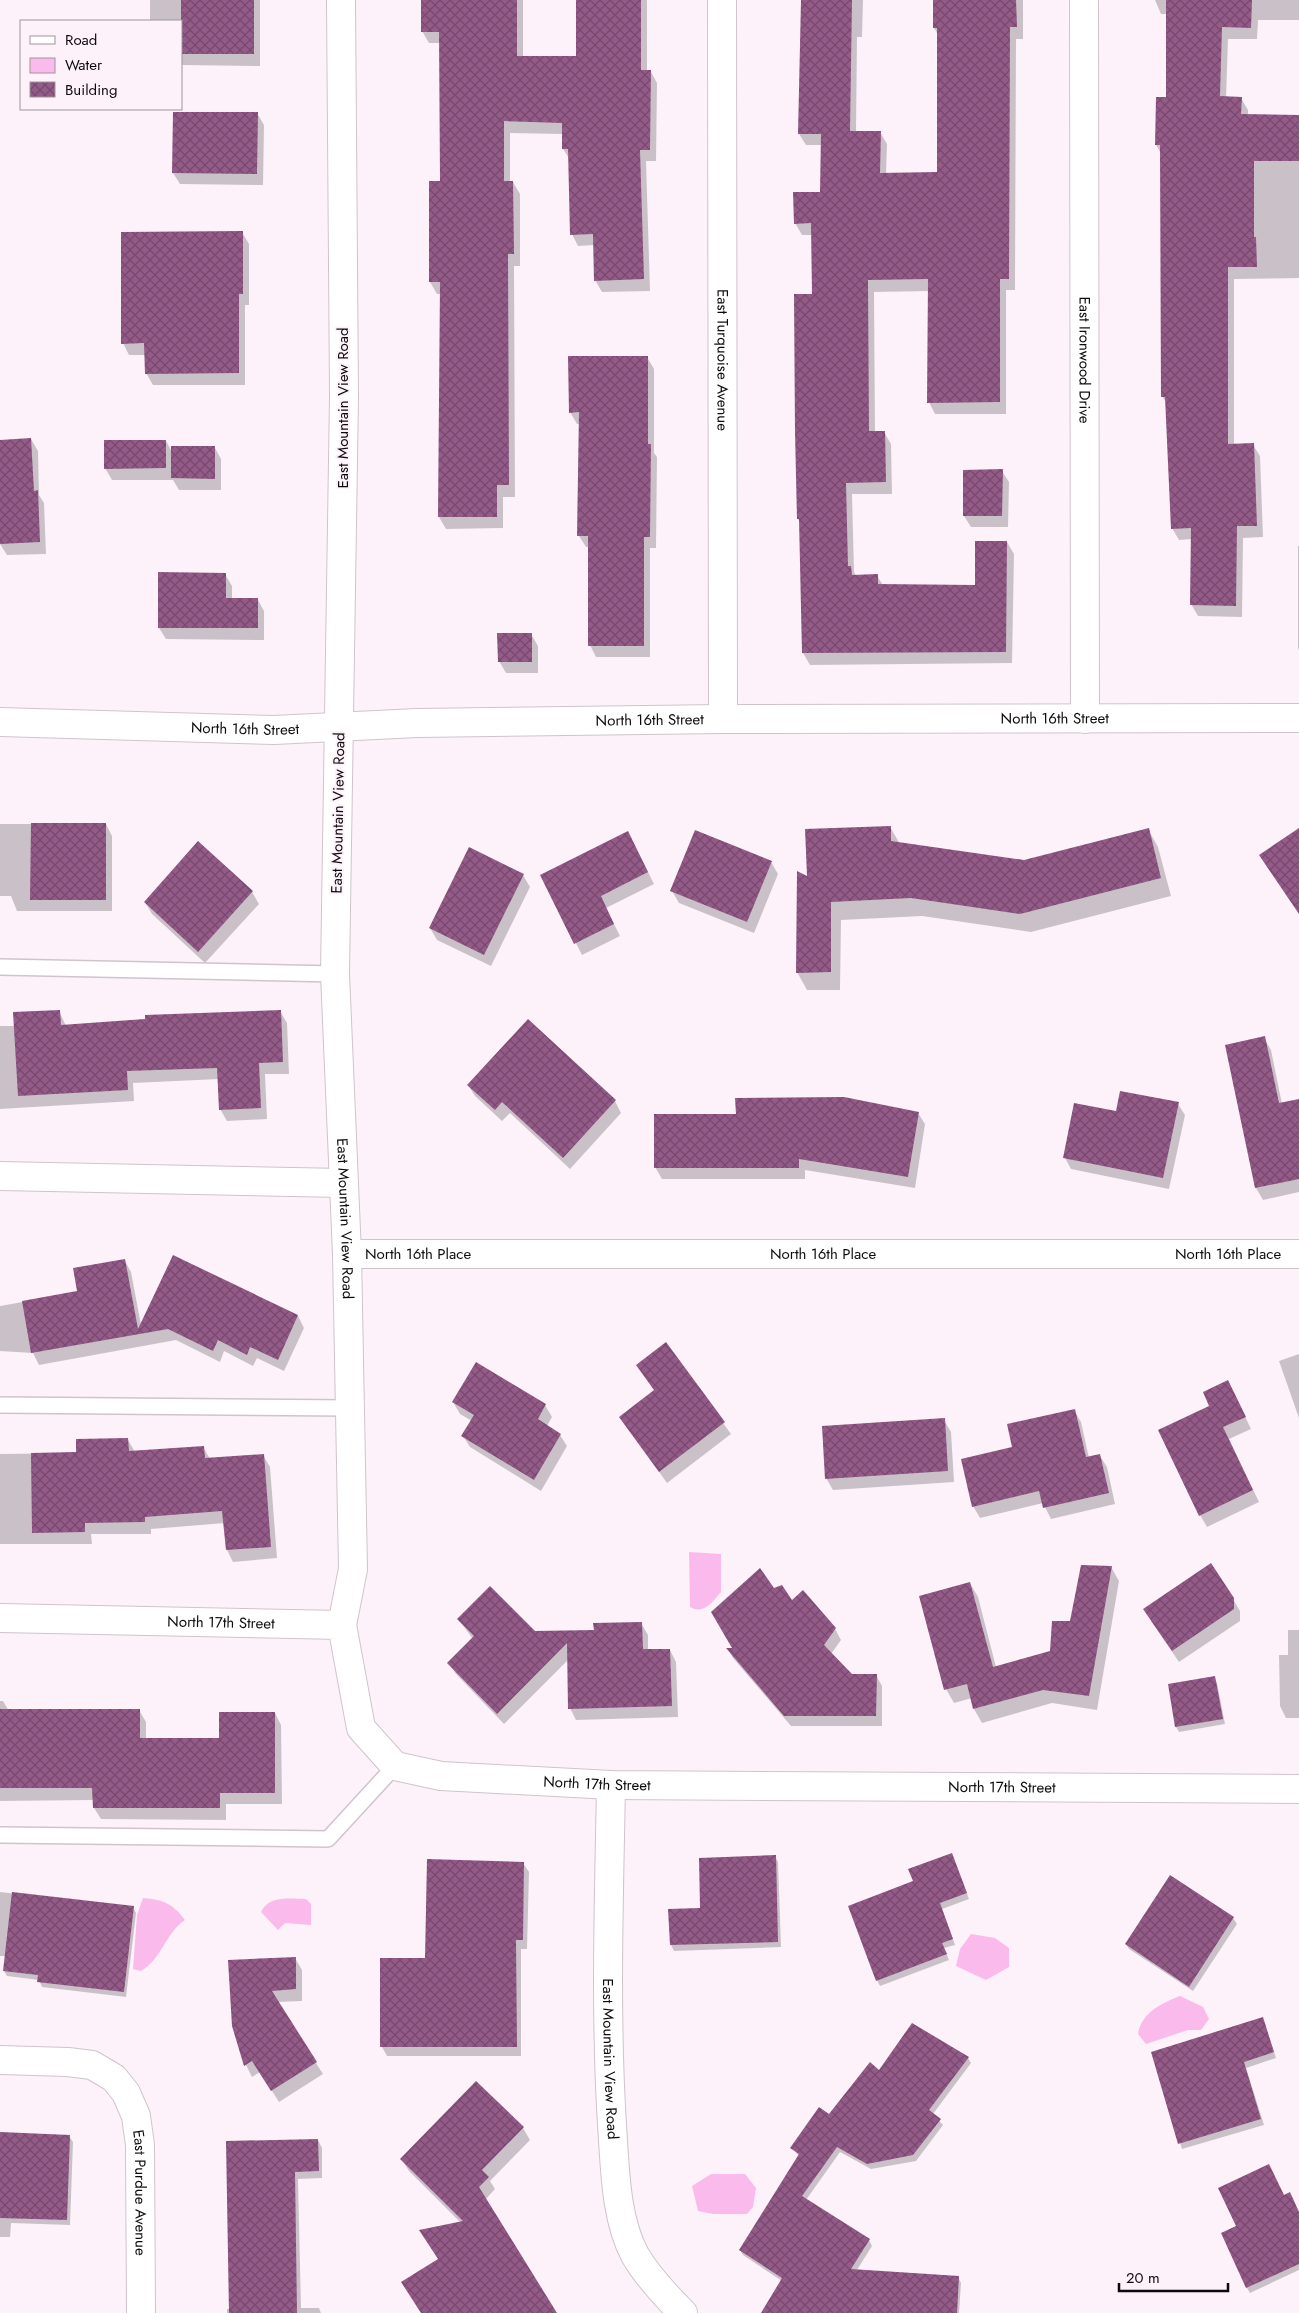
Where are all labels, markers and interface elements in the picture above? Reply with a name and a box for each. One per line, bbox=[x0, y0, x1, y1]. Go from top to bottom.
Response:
legend bbox=[20, 20, 182, 110]
text: Road bbox=[65, 29, 97, 51]
text: Water bbox=[65, 54, 103, 76]
text: Building bbox=[65, 79, 117, 101]
street label: East Turquoise Avenue bbox=[711, 289, 734, 431]
street label: East Ironwood Drive bbox=[1073, 296, 1096, 424]
street label: East Mountain View Road bbox=[332, 327, 354, 489]
street label: North 16th Street bbox=[1001, 707, 1109, 730]
street label: North 16th Street bbox=[595, 708, 704, 732]
street label: North 16th Street bbox=[190, 717, 300, 741]
street label: East Mountain View Road bbox=[326, 732, 350, 894]
street label: East Mountain View Road bbox=[331, 1138, 359, 1300]
street label: North 16th Place bbox=[365, 1243, 471, 1265]
street label: North 16th Place bbox=[770, 1243, 876, 1265]
street label: North 16th Place bbox=[1175, 1243, 1281, 1265]
street label: North 17th Street bbox=[167, 1610, 275, 1635]
street label: North 17th Street bbox=[543, 1770, 651, 1796]
street label: North 17th Street bbox=[948, 1776, 1056, 1799]
street label: East Mountain View Road bbox=[597, 1978, 624, 2140]
street label: East Purdue Avenue bbox=[127, 2128, 152, 2256]
scale bar bbox=[1119, 2260, 1228, 2292]
text: 20 m bbox=[1126, 2267, 1160, 2289]

